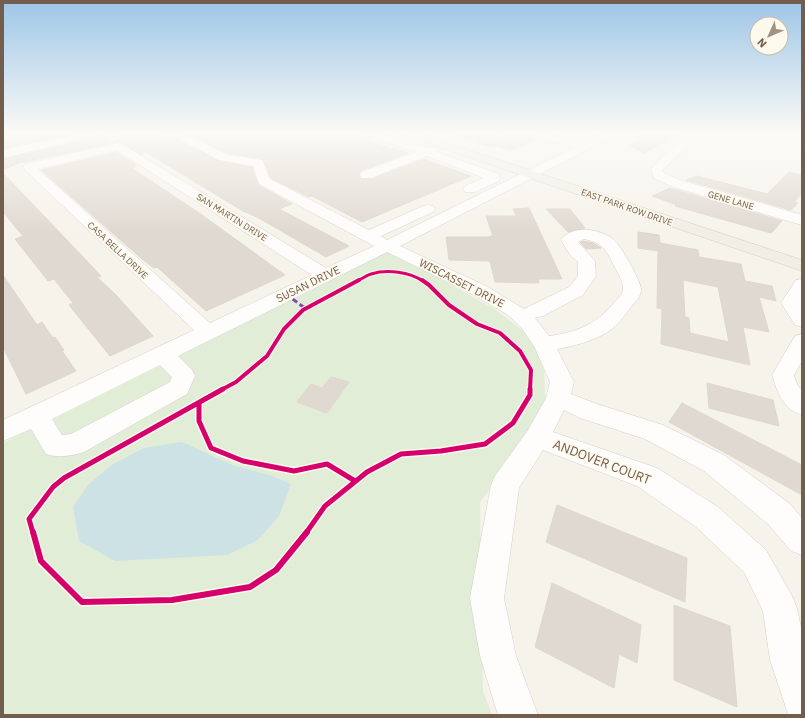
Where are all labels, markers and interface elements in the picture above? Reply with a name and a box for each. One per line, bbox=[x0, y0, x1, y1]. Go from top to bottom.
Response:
north arrow bbox=[749, 16, 789, 56]
text: N bbox=[754, 35, 770, 51]
street label: EAST PARK ROW DRIVE bbox=[580, 186, 674, 228]
street label: GENE LANE bbox=[707, 188, 755, 212]
street label: SAN MARTIN DRIVE bbox=[195, 191, 269, 243]
street label: CASA BELLA DRIVE bbox=[85, 219, 151, 281]
street label: WISCASSET DRIVE bbox=[417, 255, 507, 311]
street label: SUSAN DRIVE bbox=[274, 262, 342, 306]
street label: ANDOVER COURT bbox=[551, 436, 654, 489]

